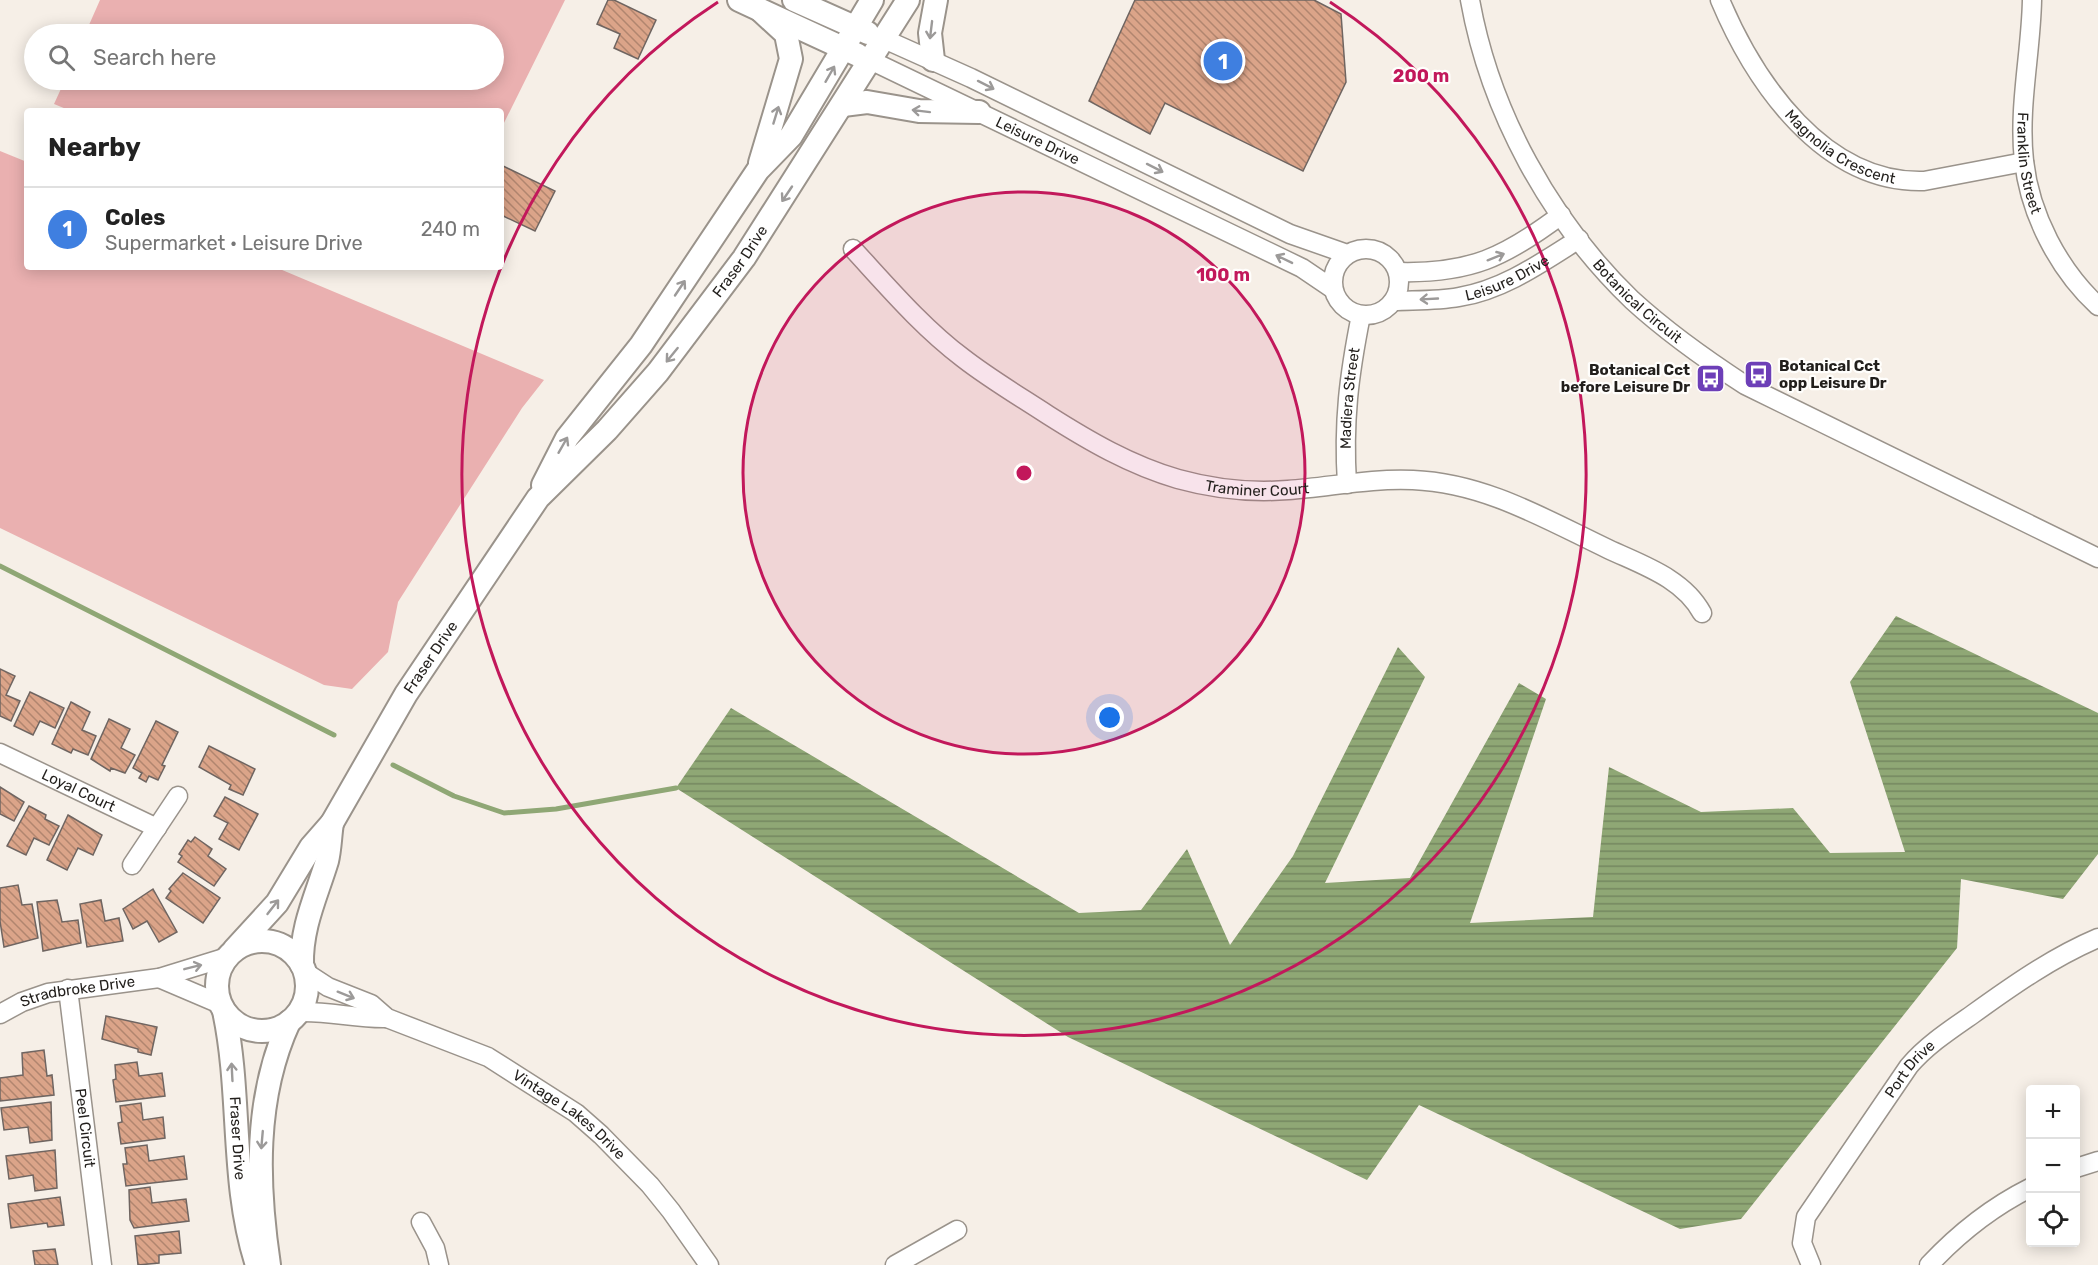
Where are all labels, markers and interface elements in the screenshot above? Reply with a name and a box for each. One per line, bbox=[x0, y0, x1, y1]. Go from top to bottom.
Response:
one-way arrow bbox=[925, 20, 936, 40]
search box bbox=[24, 24, 504, 90]
pin: 1 bbox=[1204, 38, 1242, 84]
icon: search bbox=[45, 41, 78, 74]
text: Search here bbox=[93, 44, 216, 71]
one-way arrow bbox=[825, 65, 837, 82]
text: 200 m bbox=[1393, 65, 1449, 87]
one-way arrow bbox=[977, 80, 995, 92]
one-way arrow bbox=[911, 105, 931, 116]
one-way arrow bbox=[771, 106, 782, 125]
street label: Magnolia Crescent bbox=[1781, 106, 1897, 188]
street label: Franklin Street bbox=[2013, 112, 2045, 216]
street label: Leisure Drive bbox=[993, 113, 1082, 169]
text: Nearby bbox=[48, 132, 141, 163]
one-way arrow bbox=[1145, 163, 1163, 175]
one-way arrow bbox=[780, 185, 792, 202]
text: Coles bbox=[105, 204, 165, 231]
text: 1 bbox=[63, 217, 72, 241]
text: 240 m bbox=[421, 217, 480, 241]
street label: Fraser Drive bbox=[709, 222, 771, 301]
text: Supermarket · Leisure Drive bbox=[105, 231, 363, 255]
street label: Leisure Drive bbox=[1463, 251, 1552, 305]
one-way arrow bbox=[1487, 251, 1505, 262]
one-way arrow bbox=[1275, 253, 1293, 264]
street label: Botanical Circuit bbox=[1589, 255, 1686, 347]
text: 100 m bbox=[1196, 264, 1250, 286]
one-way arrow bbox=[673, 280, 686, 297]
one-way arrow bbox=[1420, 294, 1440, 305]
street label: Madiera Street bbox=[1337, 346, 1364, 449]
one-way arrow bbox=[665, 347, 678, 363]
place label: Botanical Cct opp Leisure Dr bbox=[1779, 357, 1887, 392]
bus stop icon: Botanical Cct opp Leisure Dr bbox=[1742, 359, 1774, 391]
place label: Botanical Cct before Leisure Dr bbox=[1561, 361, 1690, 396]
bus stop icon: Botanical Cct before Leisure Dr bbox=[1695, 363, 1727, 395]
one-way arrow bbox=[558, 437, 570, 454]
centre of rings bbox=[1014, 463, 1034, 483]
street label: Traminer Court bbox=[1204, 477, 1310, 500]
street label: Fraser Drive bbox=[400, 618, 462, 697]
your location bbox=[1095, 703, 1124, 732]
street label: Loyal Court bbox=[39, 765, 118, 816]
one-way arrow bbox=[267, 899, 280, 915]
one-way arrow bbox=[183, 961, 202, 973]
street label: Stradbroke Drive bbox=[18, 972, 136, 1011]
one-way arrow bbox=[337, 990, 355, 1001]
street label: Port Drive bbox=[1881, 1036, 1938, 1101]
one-way arrow bbox=[227, 1062, 238, 1082]
street label: Vintage Lakes Drive bbox=[509, 1066, 629, 1163]
map controls bbox=[2026, 1085, 2080, 1247]
button: + bbox=[2026, 1085, 2080, 1139]
street label: Peel Circuit bbox=[71, 1087, 99, 1169]
street label: Fraser Drive bbox=[226, 1096, 249, 1181]
one-way arrow bbox=[256, 1129, 267, 1149]
button: − bbox=[2026, 1139, 2080, 1193]
button: locate bbox=[2026, 1193, 2080, 1247]

